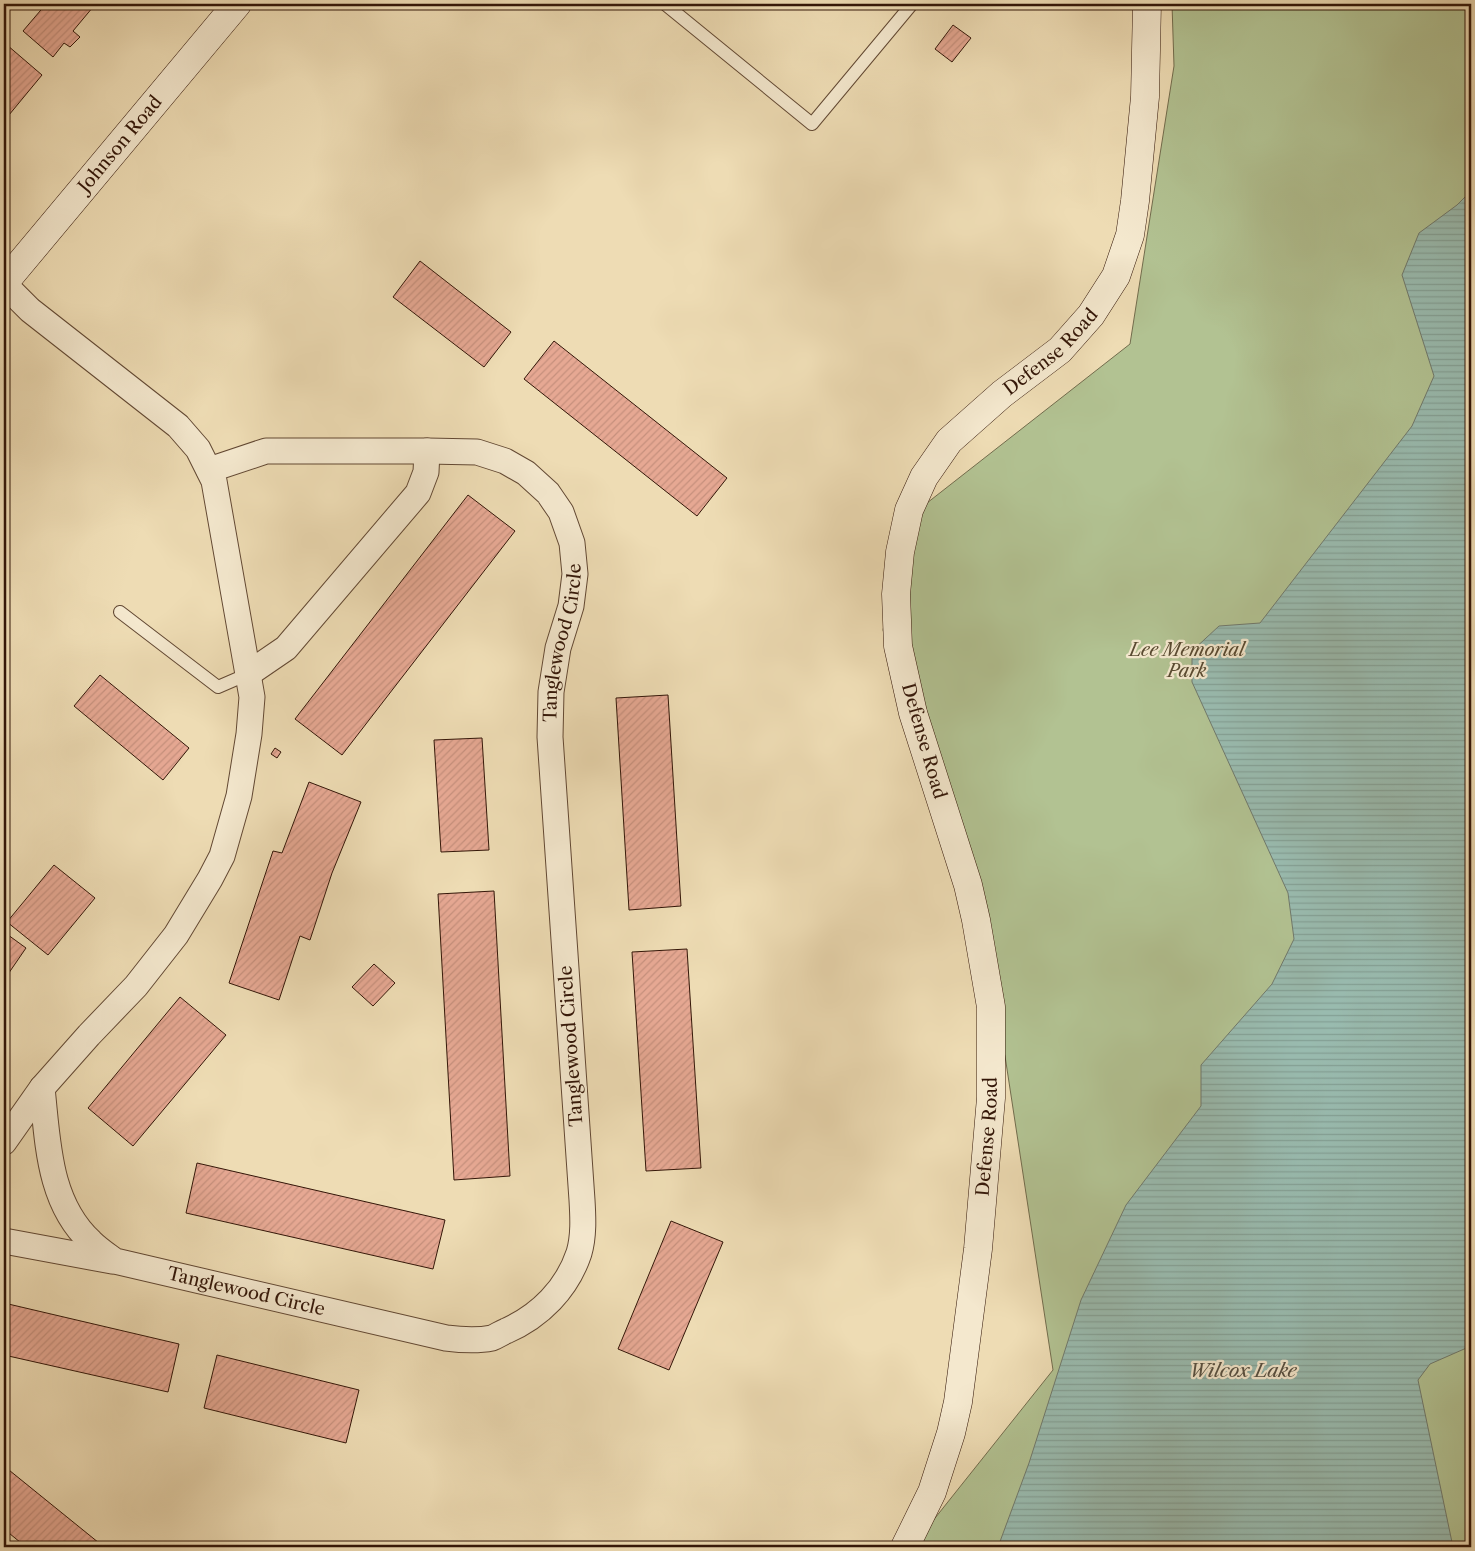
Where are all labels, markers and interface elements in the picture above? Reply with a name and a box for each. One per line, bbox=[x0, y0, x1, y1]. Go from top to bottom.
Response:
street label: Johnson Road bbox=[71, 91, 167, 199]
street label: Defense Road bbox=[999, 304, 1102, 400]
street label: Tanglewood Circle bbox=[539, 563, 586, 722]
park label: Lee Memorial Park bbox=[1127, 639, 1247, 682]
street label: Defense Road bbox=[897, 681, 951, 801]
street label: Tanglewood Circle bbox=[554, 965, 588, 1127]
street label: Defense Road bbox=[972, 1077, 1002, 1197]
street label: Tanglewood Circle bbox=[165, 1263, 327, 1321]
water label: Wilcox Lake bbox=[1189, 1359, 1298, 1382]

